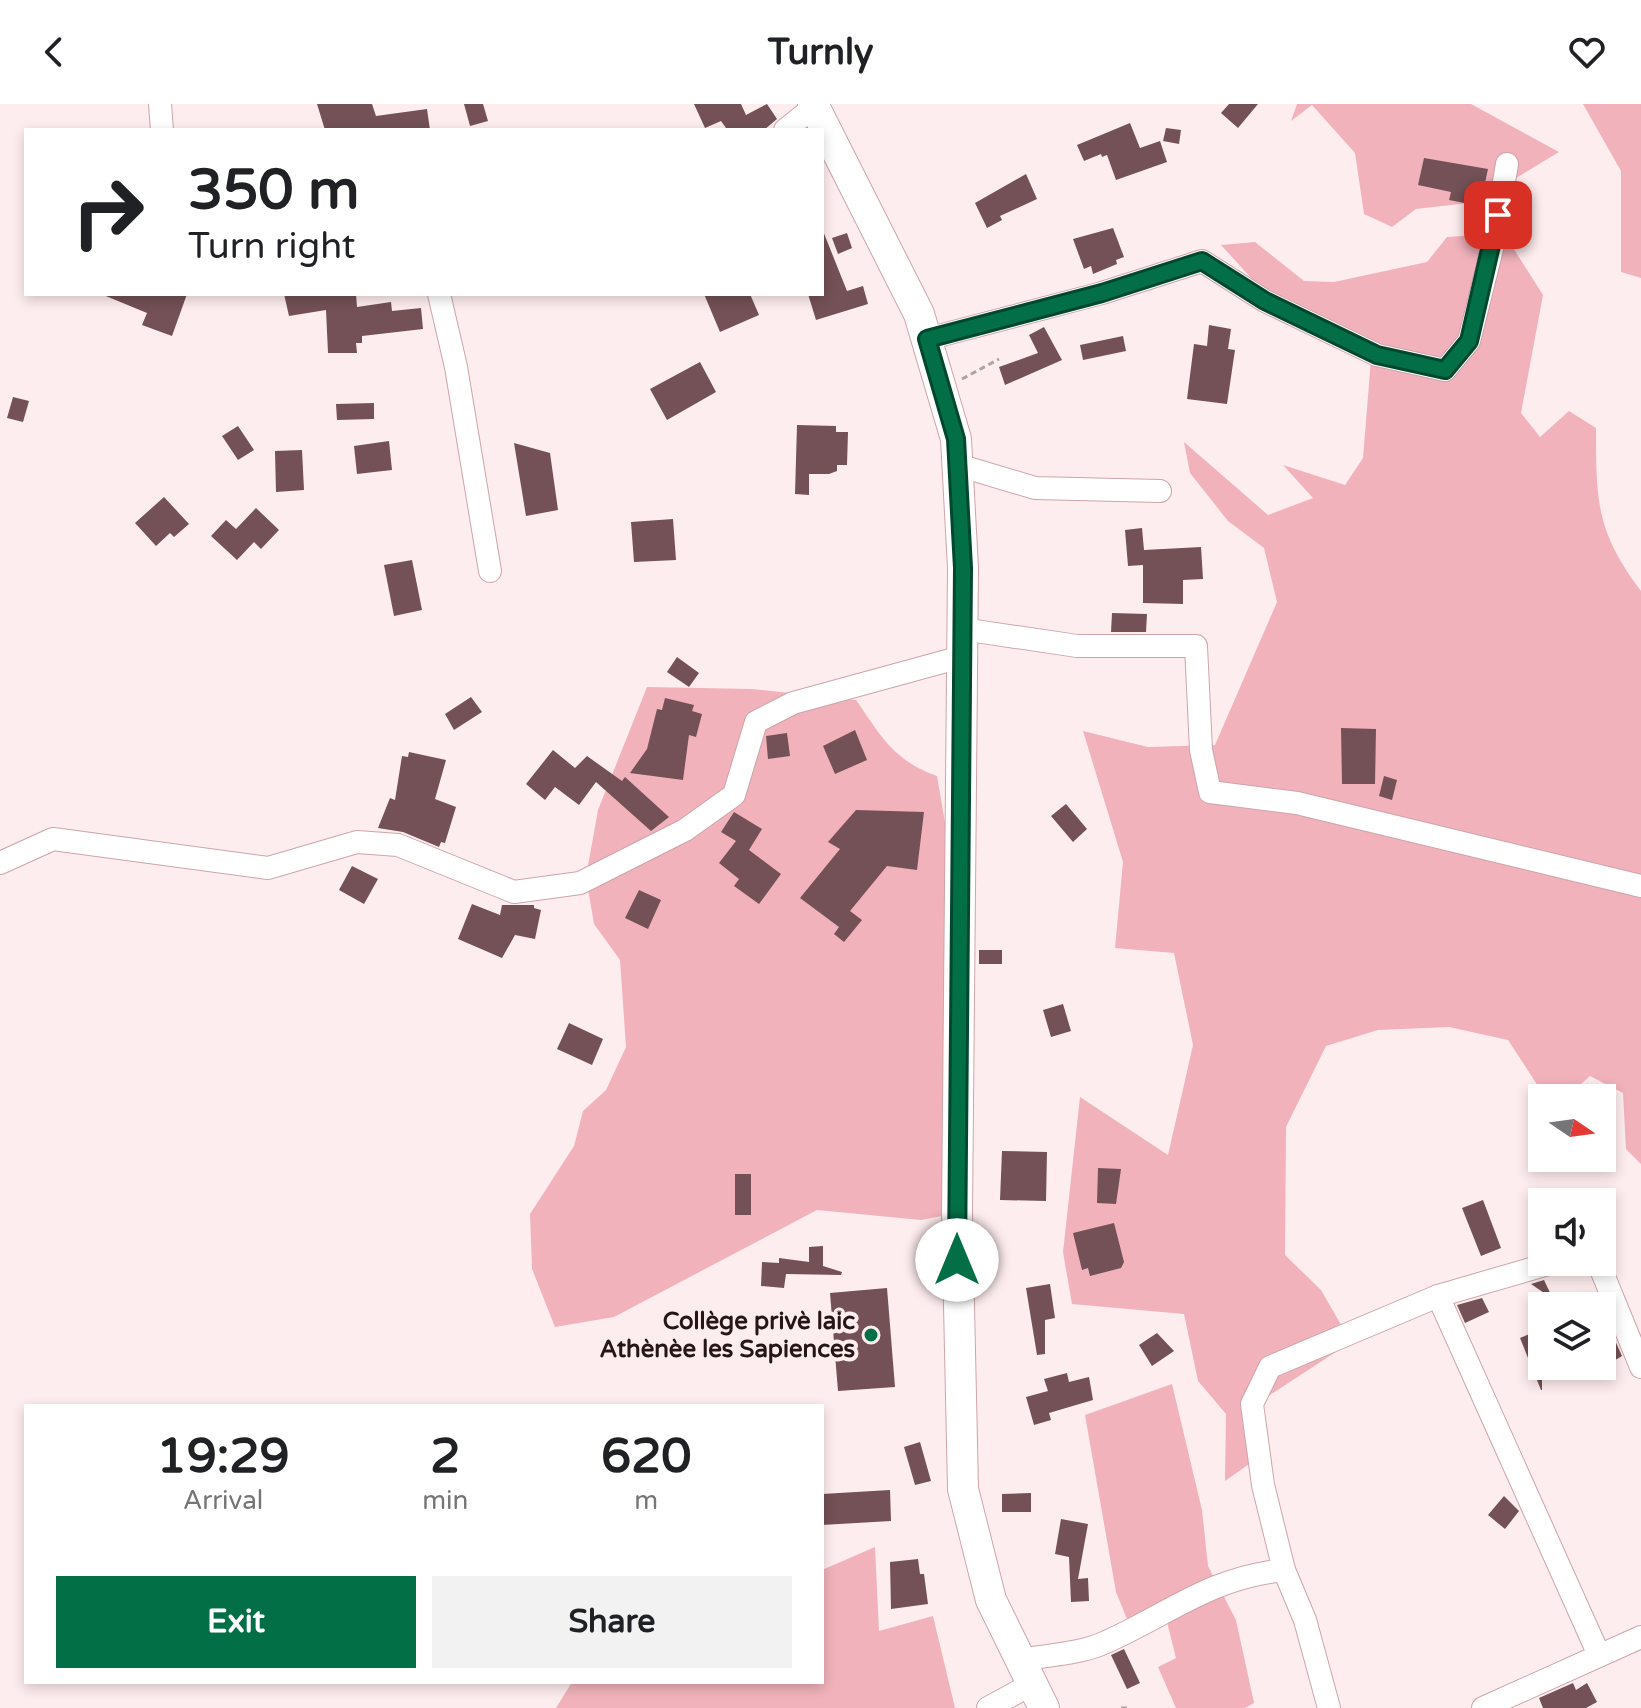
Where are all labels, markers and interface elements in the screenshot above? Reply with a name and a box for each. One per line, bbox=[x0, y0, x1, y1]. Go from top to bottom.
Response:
icon: back bbox=[32, 30, 76, 74]
icon: heart bbox=[1565, 30, 1609, 74]
text: Turnly bbox=[768, 31, 873, 74]
text: 350 m bbox=[188, 157, 359, 224]
icon: right bbox=[56, 160, 160, 264]
pin bbox=[1464, 181, 1532, 249]
icon: arrive bbox=[1476, 193, 1520, 237]
text: Turn right bbox=[188, 225, 355, 268]
north arrow bbox=[1528, 1084, 1616, 1172]
map controls bbox=[1528, 1084, 1616, 1380]
button: sound bbox=[1528, 1188, 1616, 1276]
position arrow bbox=[915, 1218, 999, 1302]
button: layers bbox=[1528, 1292, 1616, 1380]
place label: Collège privè laic Athènèe les Sapiences bbox=[600, 1307, 855, 1364]
marker: Collège privè laic Athènèe les Sapiences bbox=[862, 1326, 880, 1344]
text: 19:29 bbox=[157, 1428, 290, 1486]
text: 2 bbox=[430, 1428, 460, 1486]
text: 620 bbox=[601, 1428, 691, 1486]
text: Arrival bbox=[183, 1485, 263, 1516]
text: min bbox=[422, 1485, 468, 1516]
text: m bbox=[634, 1485, 658, 1516]
button: Exit bbox=[56, 1576, 416, 1668]
button: Share bbox=[432, 1576, 792, 1668]

